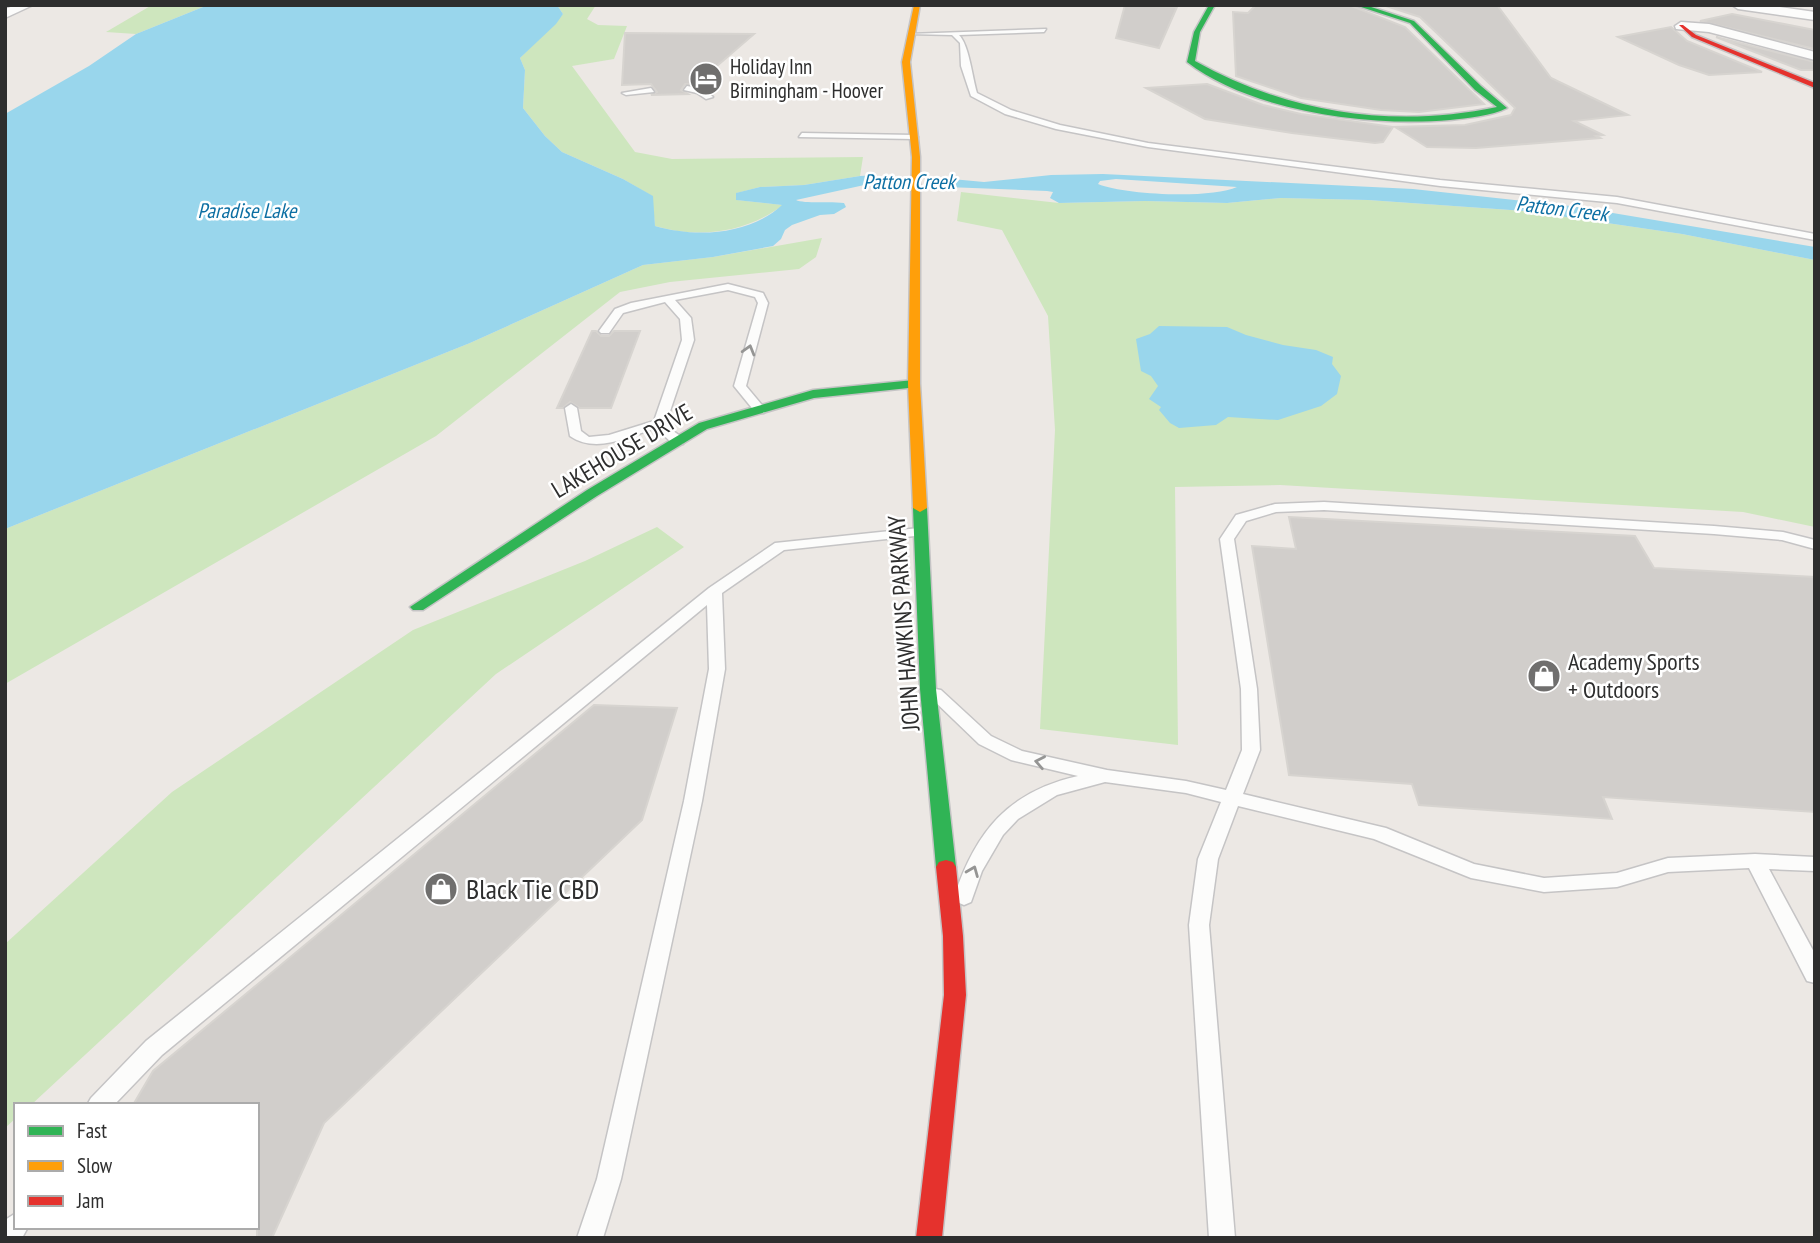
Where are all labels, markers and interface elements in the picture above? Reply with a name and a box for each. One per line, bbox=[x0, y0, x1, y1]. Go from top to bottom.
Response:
place label: Holiday Inn Birmingham - Hoover bbox=[730, 53, 883, 104]
hotel icon: Holiday Inn Birmingham - Hoover bbox=[687, 60, 725, 98]
water label: Patton Creek bbox=[863, 168, 958, 195]
water label: Patton Creek bbox=[1515, 190, 1612, 228]
water label: Paradise Lake bbox=[198, 197, 298, 224]
one-way arrow bbox=[741, 344, 756, 356]
street label: LAKEHOUSE DRIVE bbox=[546, 396, 698, 505]
street label: JOHN HAWKINS PARKWAY bbox=[881, 514, 927, 733]
place label: Academy Sports + Outdoors bbox=[1568, 646, 1700, 705]
shop icon: Academy Sports + Outdoors bbox=[1525, 657, 1563, 695]
one-way arrow bbox=[1034, 755, 1046, 770]
one-way arrow bbox=[965, 866, 979, 878]
shop icon: Black Tie CBD bbox=[422, 870, 460, 908]
place label: Black Tie CBD bbox=[466, 870, 599, 907]
legend bbox=[14, 1103, 259, 1229]
text: Fast bbox=[77, 1117, 107, 1144]
text: Slow bbox=[77, 1152, 113, 1179]
text: Jam bbox=[76, 1187, 104, 1214]

